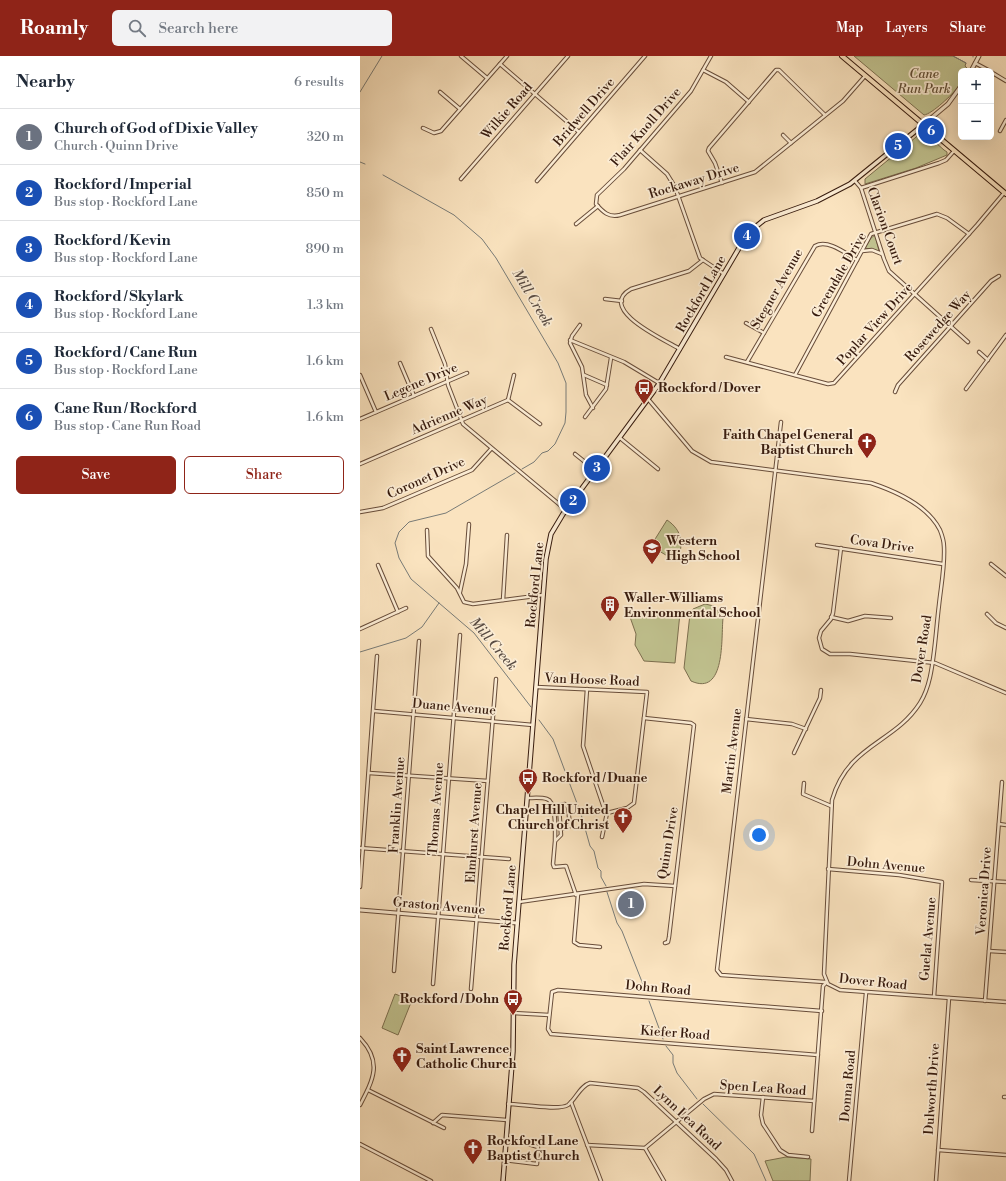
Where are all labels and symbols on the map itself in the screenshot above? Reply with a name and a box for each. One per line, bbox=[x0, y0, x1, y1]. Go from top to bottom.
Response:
park label: Cane Run Park bbox=[896, 66, 951, 97]
street label: Bridwell Drive bbox=[549, 74, 618, 150]
street label: Wilkie Road bbox=[477, 79, 536, 143]
street label: Flair Knoll Drive bbox=[607, 84, 685, 170]
pin: 6 bbox=[918, 116, 944, 146]
pin: 5 bbox=[885, 131, 911, 161]
street label: Rockaway Drive bbox=[647, 159, 742, 202]
street label: Clarion Court bbox=[864, 185, 907, 267]
pin: 4 bbox=[734, 221, 760, 251]
street label: Greendale Drive bbox=[808, 229, 870, 321]
street label: Stegner Avenue bbox=[747, 245, 807, 332]
street label: Rockford Lane bbox=[672, 252, 730, 335]
water label: Mill Creek bbox=[508, 266, 556, 330]
street label: Poplar View Drive bbox=[834, 279, 917, 369]
street label: Rosewedge Way bbox=[902, 286, 975, 365]
street label: Legene Drive bbox=[382, 359, 461, 405]
bus stop icon: Rockford / Dover bbox=[633, 377, 655, 405]
place label: Rockford / Dover bbox=[658, 380, 761, 396]
street label: Adrienne Way bbox=[408, 391, 490, 439]
place label: Faith Chapel General Baptist Church bbox=[723, 427, 854, 458]
church icon: Faith Chapel General Baptist Church bbox=[856, 431, 878, 459]
street label: Coronet Drive bbox=[385, 453, 468, 502]
pin: 3 bbox=[584, 453, 610, 483]
pin: 2 bbox=[560, 486, 586, 516]
street label: Cova Drive bbox=[849, 532, 916, 556]
place label: Western High School bbox=[665, 533, 741, 564]
school or university icon: Western High School bbox=[641, 537, 663, 565]
street label: Rockford Lane bbox=[523, 541, 548, 629]
place label: Waller-Williams Environmental School bbox=[623, 590, 761, 621]
building icon: Waller-Williams Environmental School bbox=[599, 594, 621, 622]
street label: Dover Road bbox=[909, 613, 935, 684]
water label: Mill Creek bbox=[465, 614, 521, 674]
street label: Van Hoose Road bbox=[543, 670, 641, 690]
street label: Duane Avenue bbox=[411, 695, 497, 719]
street label: Martin Avenue bbox=[719, 707, 745, 795]
street label: Franklin Avenue bbox=[386, 756, 408, 854]
street label: Thomas Avenue bbox=[425, 762, 447, 856]
bus stop icon: Rockford / Duane bbox=[517, 767, 539, 795]
place label: Rockford / Duane bbox=[542, 770, 648, 786]
street label: Elmhurst Avenue bbox=[462, 782, 486, 884]
place label: Chapel Hill United Church of Christ bbox=[496, 802, 609, 833]
street label: Quinn Drive bbox=[654, 805, 682, 880]
church icon: Chapel Hill United Church of Christ bbox=[612, 806, 634, 834]
your location bbox=[749, 825, 769, 845]
street label: Veronica Drive bbox=[973, 846, 995, 937]
street label: Dohn Avenue bbox=[846, 854, 926, 876]
street label: Rockford Lane bbox=[496, 864, 520, 952]
pin: 1 bbox=[618, 889, 644, 919]
street label: Graston Avenue bbox=[392, 894, 486, 918]
street label: Guelat Avenue bbox=[916, 896, 940, 982]
street label: Dover Road bbox=[838, 970, 908, 994]
street label: Dohn Road bbox=[625, 977, 692, 999]
bus stop icon: Rockford / Dohn bbox=[502, 988, 524, 1016]
place label: Rockford / Dohn bbox=[400, 991, 499, 1007]
street label: Kiefer Road bbox=[640, 1023, 711, 1043]
place label: Saint Lawrence Catholic Church bbox=[416, 1041, 517, 1072]
street label: Dulworth Drive bbox=[921, 1042, 943, 1135]
church icon: Saint Lawrence Catholic Church bbox=[391, 1045, 413, 1073]
street label: Donna Road bbox=[837, 1049, 859, 1123]
street label: Spen Lea Road bbox=[719, 1077, 807, 1099]
street label: Lynn Lea Road bbox=[650, 1082, 725, 1154]
place label: Rockford Lane Baptist Church bbox=[487, 1133, 580, 1164]
church icon: Rockford Lane Baptist Church bbox=[462, 1137, 484, 1165]

